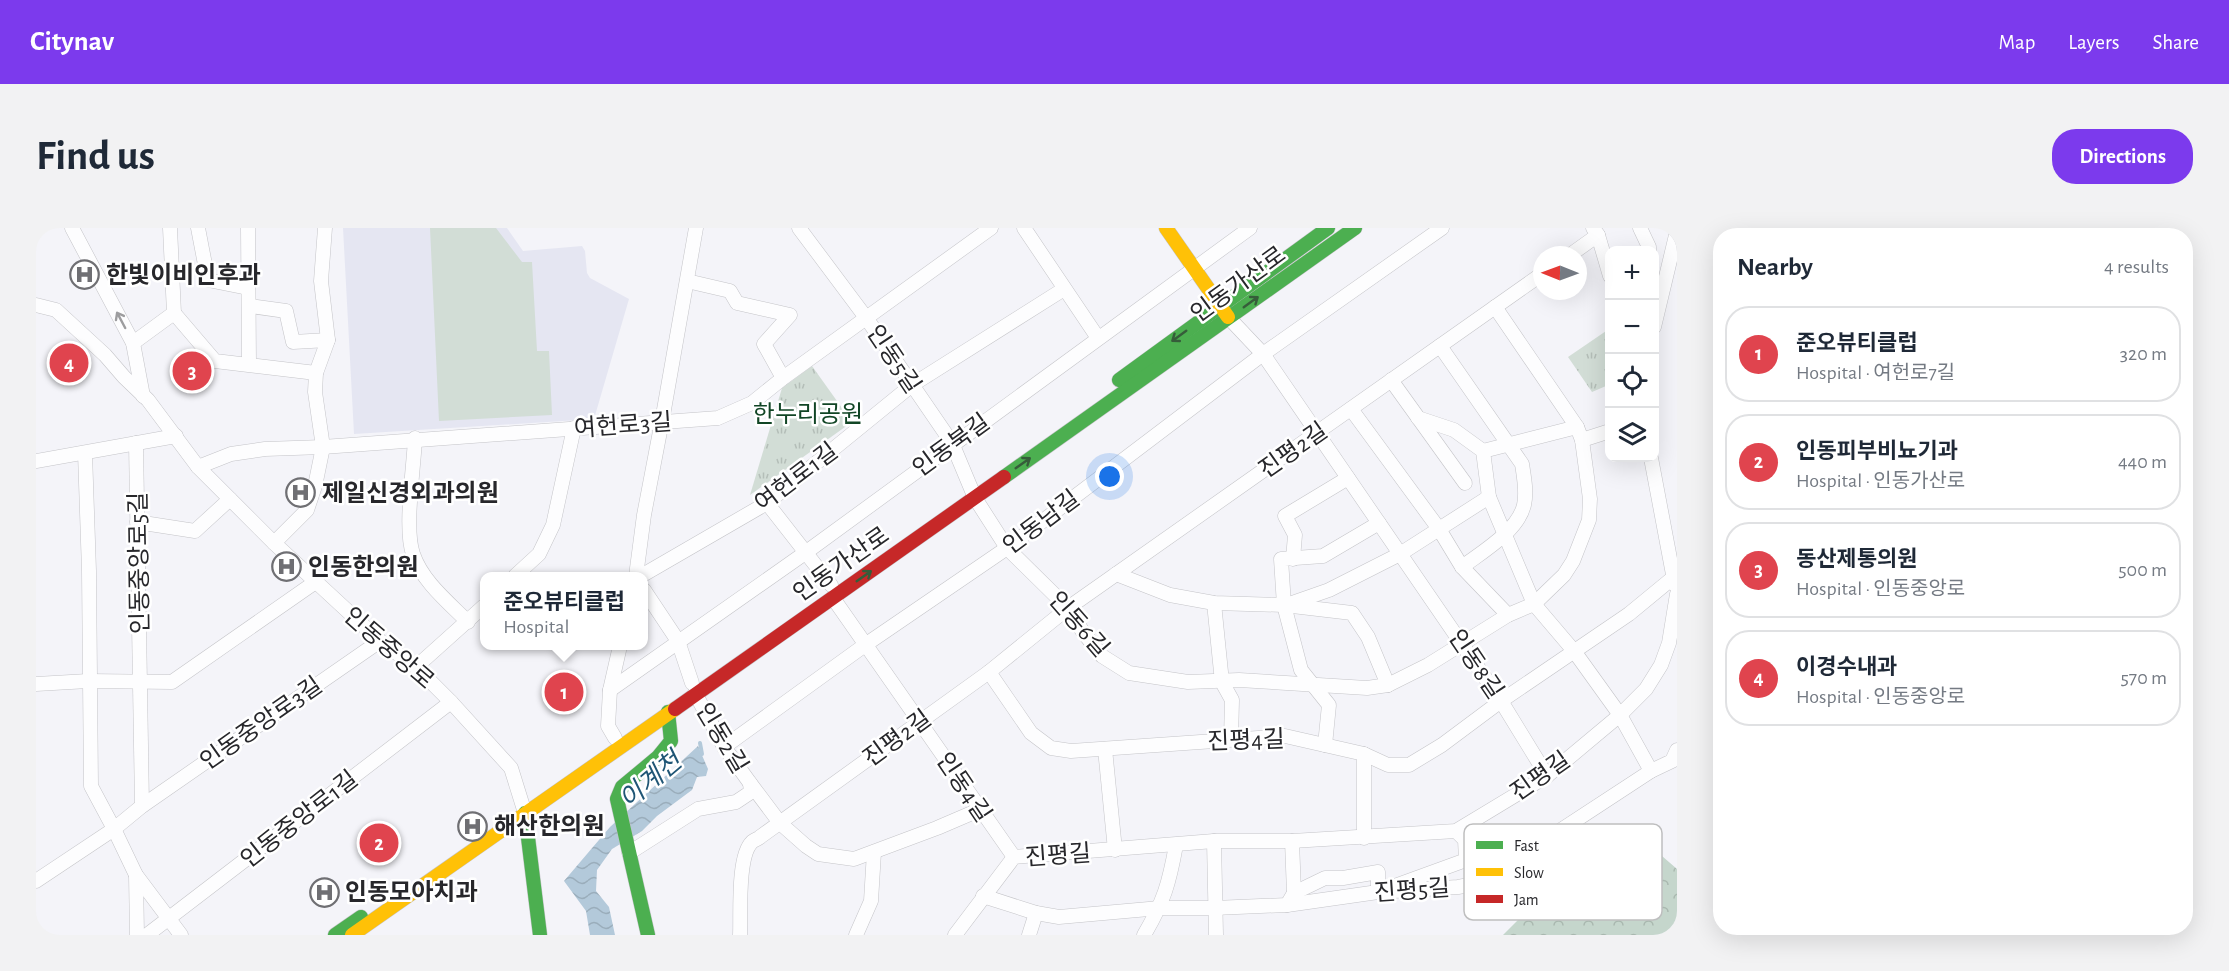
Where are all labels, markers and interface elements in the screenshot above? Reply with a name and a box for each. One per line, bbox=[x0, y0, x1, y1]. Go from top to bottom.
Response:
text: Citynav bbox=[30, 28, 114, 56]
text: Map bbox=[1999, 32, 2035, 53]
text: Layers bbox=[2068, 32, 2119, 53]
text: Share bbox=[2152, 32, 2199, 53]
button: Directions bbox=[2052, 129, 2193, 184]
text: Find us bbox=[36, 135, 155, 177]
street label: 인동가산로 bbox=[1186, 242, 1290, 327]
north arrow bbox=[1533, 246, 1587, 300]
map controls bbox=[1605, 246, 1659, 462]
button: + bbox=[1605, 246, 1659, 300]
text: Nearby bbox=[1737, 254, 1813, 280]
text: 4 results bbox=[2104, 257, 2169, 277]
hospital icon: 한빛이비인후과 bbox=[69, 259, 101, 291]
place label: 한빛이비인후과 bbox=[106, 262, 261, 288]
one-way arrow bbox=[1243, 296, 1259, 308]
button: − bbox=[1605, 300, 1659, 354]
one-way arrow bbox=[115, 312, 127, 329]
street label: 인동5길 bbox=[862, 321, 925, 398]
one-way arrow bbox=[1171, 330, 1187, 342]
text: 준오뷰티클럽 bbox=[1796, 332, 1917, 354]
pin: 4 bbox=[50, 340, 88, 386]
text: 1 bbox=[1755, 344, 1762, 364]
text: 320 m bbox=[2120, 344, 2167, 364]
pin: 3 bbox=[172, 348, 212, 394]
button: locate bbox=[1605, 354, 1659, 408]
text: Hospital · 여헌로7길 bbox=[1796, 363, 1955, 383]
park label: 한누리공원 bbox=[753, 402, 863, 427]
button: layers bbox=[1605, 408, 1659, 462]
street label: 인동북길 bbox=[908, 409, 994, 481]
street label: 여헌로3길 bbox=[573, 410, 673, 441]
street label: 진평2길 bbox=[1255, 418, 1332, 483]
street label: 여헌로1길 bbox=[750, 438, 842, 516]
text: 인동피부비뇨기과 bbox=[1796, 440, 1958, 462]
text: 2 bbox=[1754, 452, 1763, 472]
text: 440 m bbox=[2118, 452, 2167, 472]
one-way arrow bbox=[1015, 457, 1031, 469]
your location bbox=[1095, 462, 1124, 491]
text: Hospital · 인동가산로 bbox=[1796, 471, 1965, 491]
hospital icon: 제일신경외과의원 bbox=[285, 477, 317, 509]
place label: 제일신경외과의원 bbox=[322, 480, 499, 506]
street label: 인동남길 bbox=[999, 486, 1084, 559]
street label: 인동중앙로5길 bbox=[125, 492, 153, 634]
street label: 인동가산로 bbox=[789, 523, 894, 606]
text: 동산제통의원 bbox=[1796, 548, 1917, 570]
hospital icon: 인동한의원 bbox=[271, 551, 303, 583]
place label: 인동한의원 bbox=[308, 554, 418, 580]
text: 3 bbox=[1754, 560, 1763, 580]
text: 500 m bbox=[2118, 560, 2167, 580]
one-way arrow bbox=[856, 570, 872, 582]
popup bbox=[480, 572, 648, 650]
text: Hospital · 인동중앙로 bbox=[1796, 579, 1965, 599]
street label: 인동6길 bbox=[1044, 587, 1113, 662]
text: 준오뷰티클럽 bbox=[503, 591, 625, 613]
street label: 인동중앙로 bbox=[339, 602, 439, 694]
text: Hospital bbox=[503, 617, 569, 637]
street label: 인동8길 bbox=[1444, 625, 1508, 703]
text: 이경수내과 bbox=[1796, 656, 1897, 678]
text: 4 bbox=[1753, 668, 1764, 688]
text: 570 m bbox=[2120, 668, 2167, 688]
pin: 1 bbox=[544, 670, 584, 714]
street label: 인동중앙로3길 bbox=[195, 672, 327, 774]
text: Hospital · 인동중앙로 bbox=[1796, 687, 1965, 707]
street label: 인동2길 bbox=[691, 699, 752, 778]
street label: 진평2길 bbox=[859, 706, 936, 771]
street label: 진평4길 bbox=[1207, 727, 1285, 754]
water label: 이계천 bbox=[614, 745, 689, 814]
street label: 진평길 bbox=[1506, 747, 1575, 806]
street label: 인동4길 bbox=[931, 748, 996, 827]
street label: 인동중앙로1길 bbox=[236, 765, 362, 873]
hospital icon: 해산한의원 bbox=[457, 810, 489, 842]
place label: 해산한의원 bbox=[494, 813, 604, 839]
pin: 2 bbox=[360, 820, 398, 866]
legend bbox=[1464, 824, 1662, 920]
text: Fast bbox=[1514, 838, 1539, 854]
street label: 진평길 bbox=[1024, 841, 1092, 870]
text: Slow bbox=[1514, 865, 1544, 881]
street label: 진평5길 bbox=[1373, 875, 1451, 906]
hospital icon: 인동모아치과 bbox=[308, 876, 340, 908]
place label: 인동모아치과 bbox=[345, 879, 477, 905]
text: Jam bbox=[1514, 892, 1539, 908]

